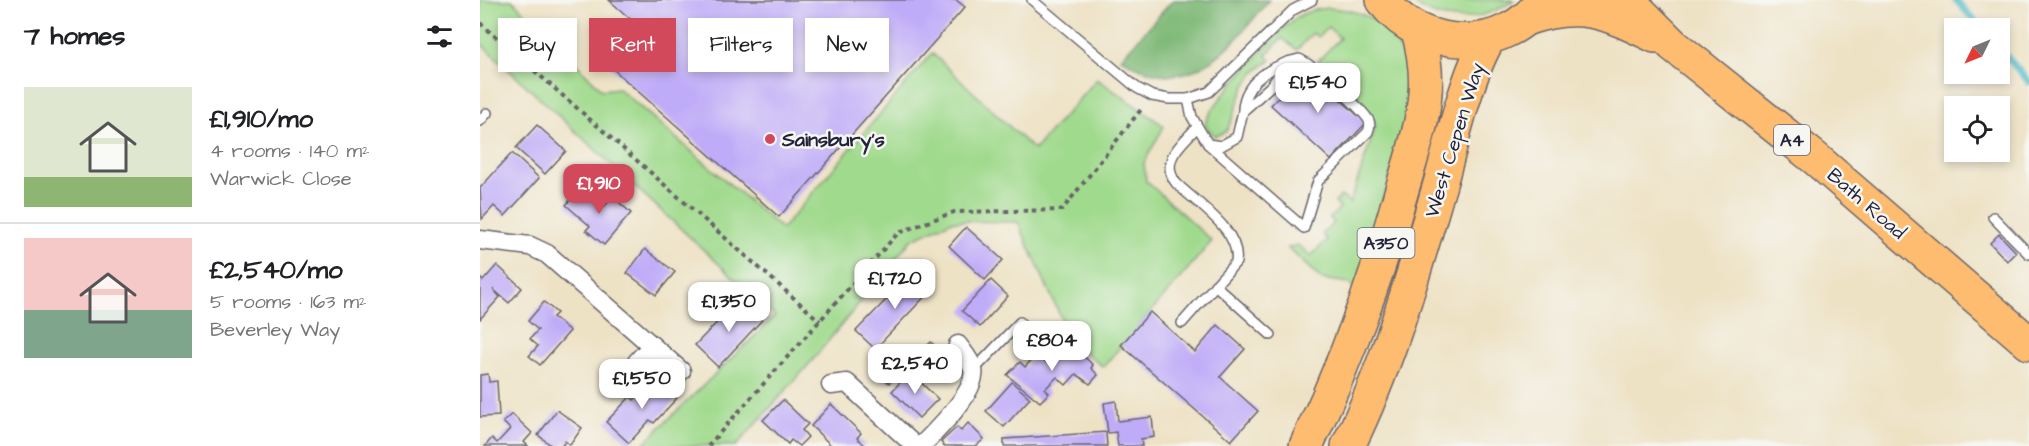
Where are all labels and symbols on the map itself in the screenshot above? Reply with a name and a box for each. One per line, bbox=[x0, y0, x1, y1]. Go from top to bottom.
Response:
north arrow bbox=[1944, 18, 2010, 84]
street label: West Cepen Way bbox=[1418, 59, 1493, 222]
pin: £1,540 bbox=[1269, 63, 1367, 114]
road number: A4 bbox=[1774, 125, 1810, 155]
place label: Sainsbury's bbox=[781, 126, 885, 155]
marker: Sainsbury's bbox=[763, 132, 777, 146]
street label: Bath Road bbox=[1821, 162, 1912, 246]
pin: £1,910 bbox=[550, 164, 648, 215]
road number: A350 bbox=[1358, 228, 1414, 258]
pin: £1,720 bbox=[846, 259, 944, 310]
pin: £1,350 bbox=[680, 282, 778, 333]
pin: £804 bbox=[1016, 321, 1088, 372]
pin: £2,540 bbox=[866, 344, 964, 395]
pin: £1,550 bbox=[593, 359, 691, 410]

